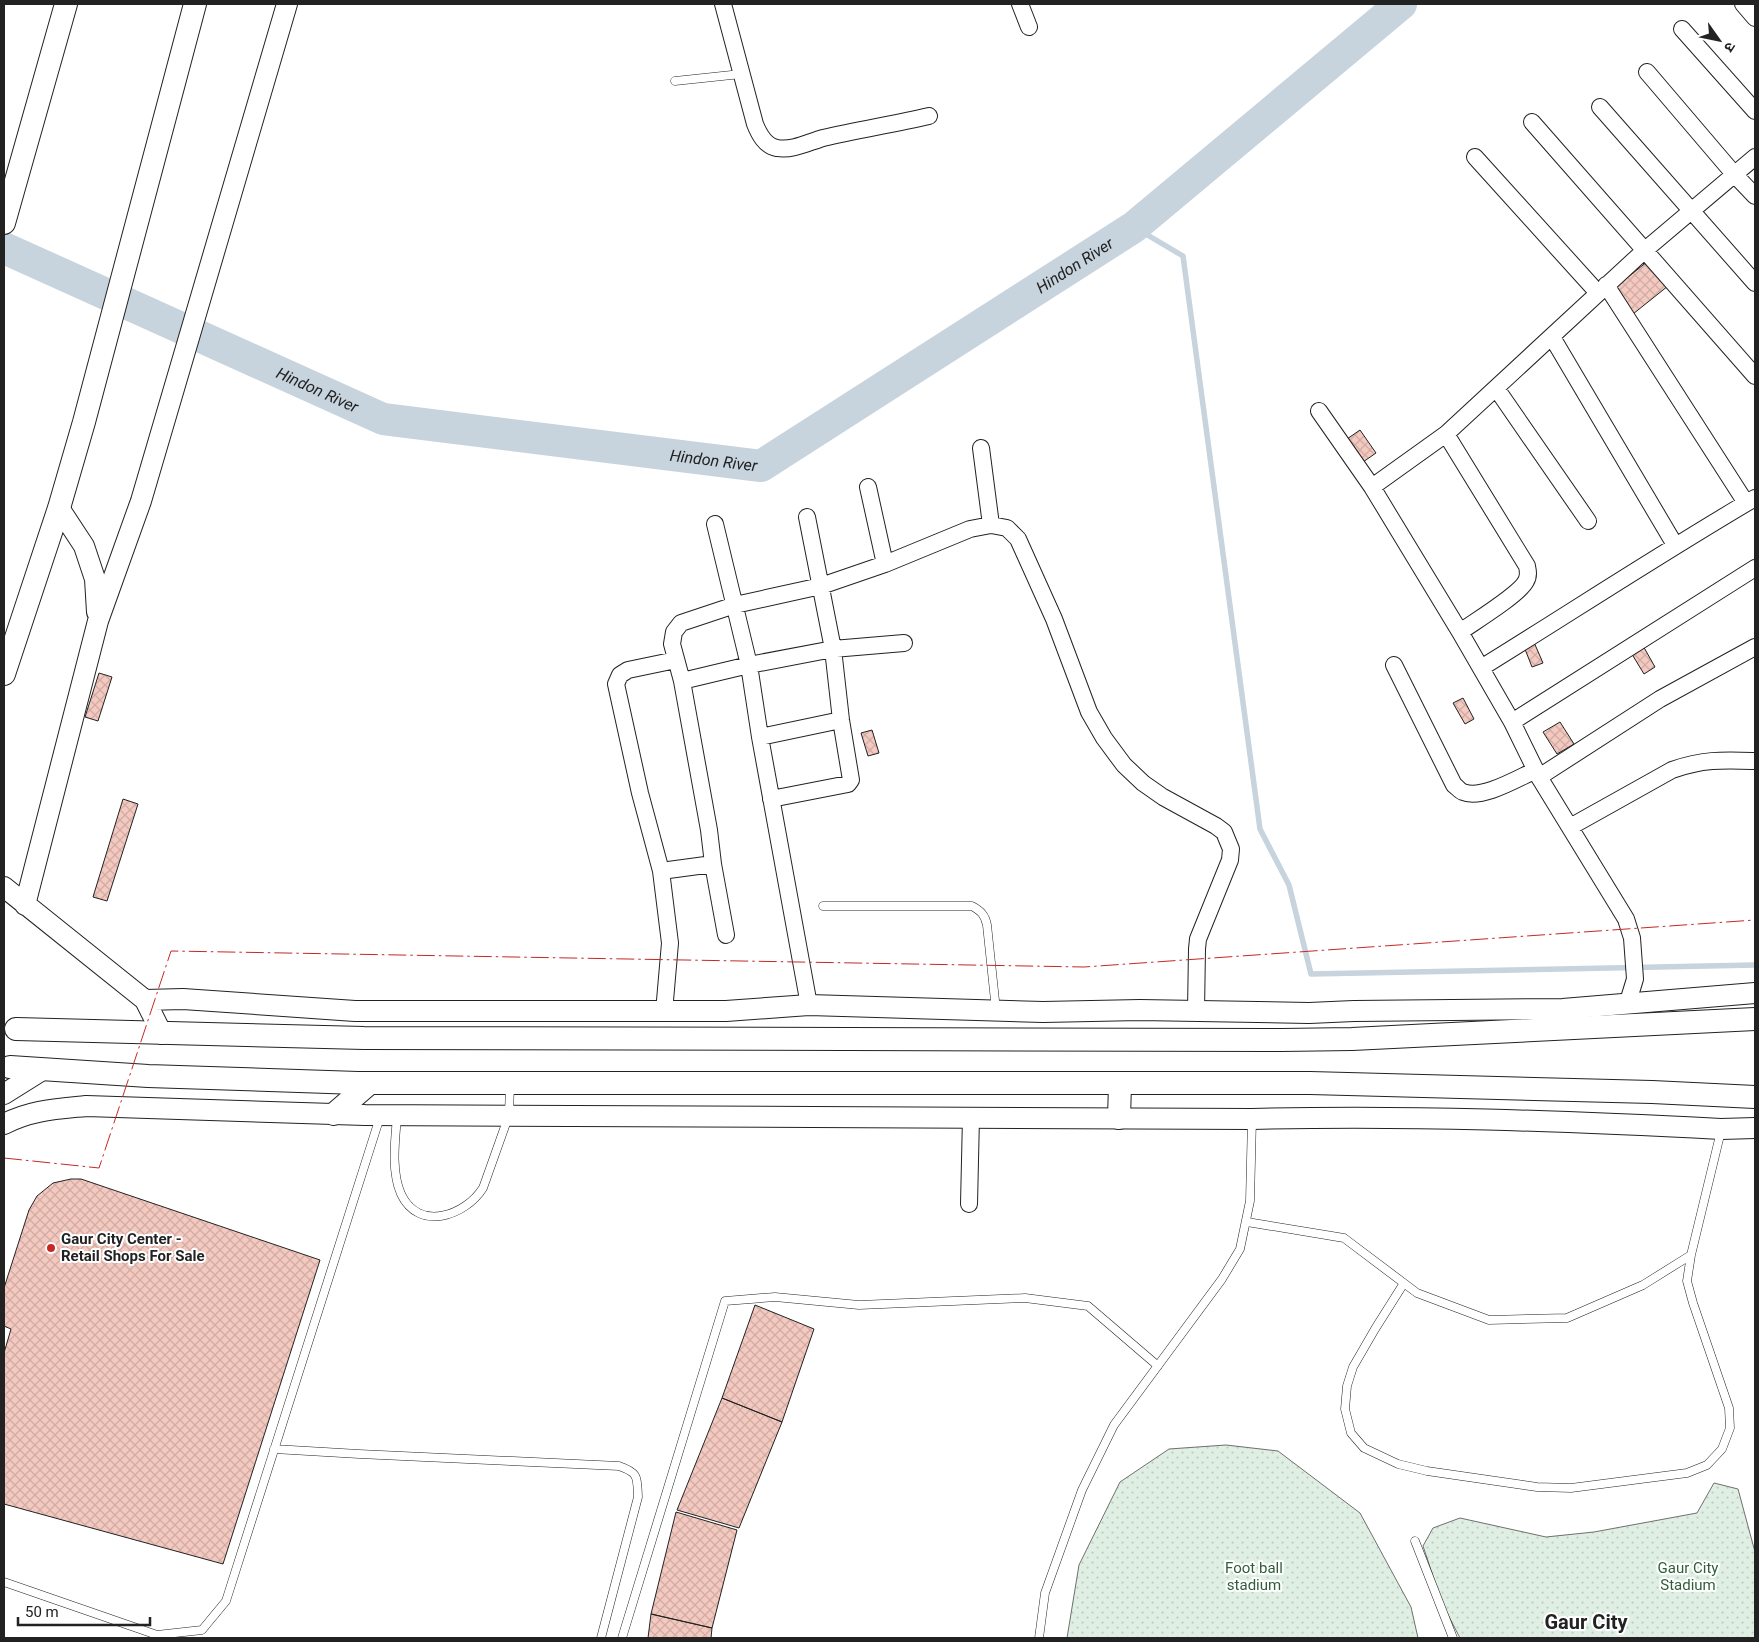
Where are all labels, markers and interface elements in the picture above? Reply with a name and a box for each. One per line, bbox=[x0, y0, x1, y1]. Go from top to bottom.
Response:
north arrow bbox=[1694, 15, 1744, 65]
text: उ bbox=[1721, 39, 1739, 56]
water label: Hindon River bbox=[1033, 233, 1117, 297]
water label: Hindon River bbox=[273, 363, 362, 417]
water label: Hindon River bbox=[669, 446, 759, 476]
place label: Gaur City Center - Retail Shops For Sale bbox=[61, 1230, 205, 1265]
marker: Gaur City Center - Retail Shops For Sale bbox=[45, 1242, 57, 1254]
park label: Foot ball stadium bbox=[1225, 1559, 1283, 1594]
park label: Gaur City Stadium bbox=[1658, 1559, 1718, 1594]
scale bar bbox=[18, 1594, 150, 1626]
text: 50 m bbox=[25, 1603, 59, 1621]
district label: Gaur City bbox=[1544, 1610, 1628, 1634]

